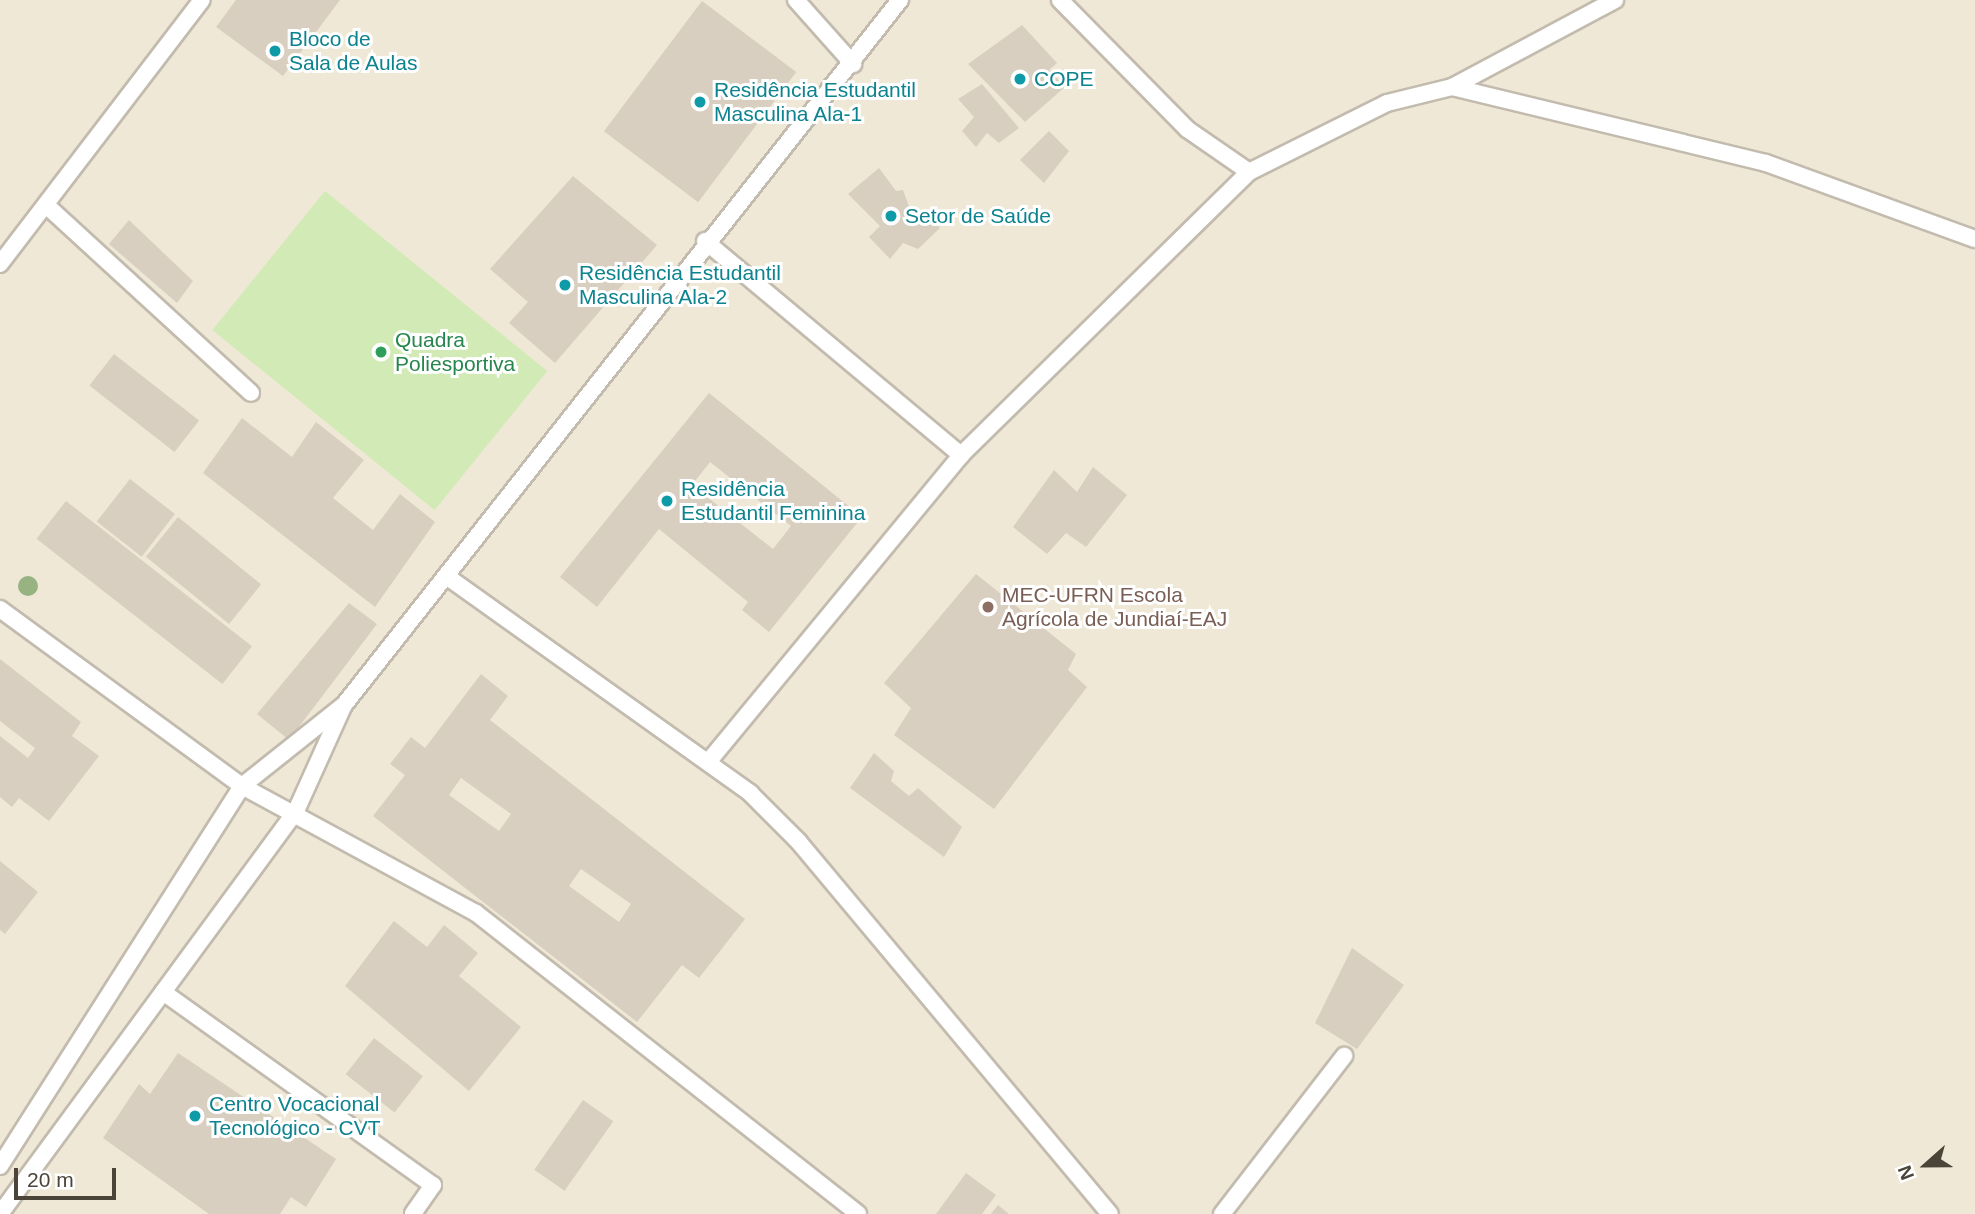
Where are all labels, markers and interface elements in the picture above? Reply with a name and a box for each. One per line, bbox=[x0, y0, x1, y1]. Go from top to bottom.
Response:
place label: Bloco de Sala de Aulas bbox=[289, 26, 419, 76]
marker: Bloco de Sala de Aulas bbox=[267, 43, 283, 59]
place label: COPE bbox=[1034, 66, 1094, 92]
marker: COPE bbox=[1012, 71, 1028, 87]
place label: Residência Estudantil Masculina Ala-1 bbox=[714, 77, 916, 127]
marker: Residência Estudantil Masculina Ala-1 bbox=[692, 94, 708, 110]
place label: Setor de Saúde bbox=[905, 203, 1051, 229]
marker: Setor de Saúde bbox=[883, 208, 899, 224]
place label: Residência Estudantil Masculina Ala-2 bbox=[579, 260, 781, 310]
marker: Residência Estudantil Masculina Ala-2 bbox=[557, 277, 573, 293]
place label: Quadra Poliesportiva bbox=[395, 327, 515, 377]
marker: Quadra Poliesportiva bbox=[373, 344, 389, 360]
place label: Residência Estudantil Feminina bbox=[681, 476, 865, 526]
marker: Residência Estudantil Feminina bbox=[659, 493, 675, 509]
place label: MEC-UFRN Escola Agrícola de Jundiaí-EAJ bbox=[1002, 582, 1227, 632]
marker: MEC-UFRN Escola Agrícola de Jundiaí-EAJ bbox=[980, 599, 996, 615]
place label: Centro Vocacional Tecnológico - CVT bbox=[209, 1091, 381, 1141]
marker: Centro Vocacional Tecnológico - CVT bbox=[187, 1108, 203, 1124]
north arrow bbox=[1891, 1130, 1961, 1200]
scale bar bbox=[18, 1154, 119, 1198]
text: N bbox=[1894, 1163, 1918, 1183]
text: 20 m bbox=[27, 1168, 74, 1191]

